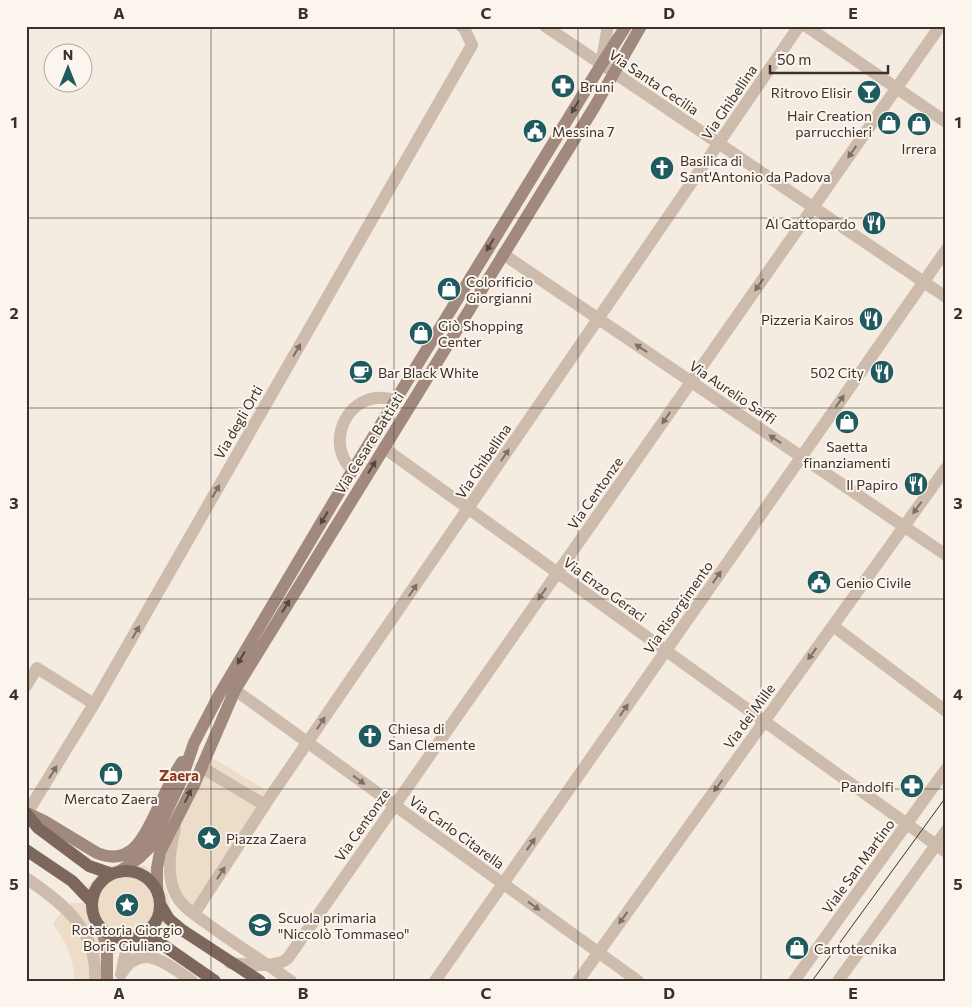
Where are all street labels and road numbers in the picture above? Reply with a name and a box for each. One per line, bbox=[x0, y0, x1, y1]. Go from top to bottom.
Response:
street label: Via Santa Cecilia bbox=[606, 46, 702, 118]
street label: Via Ghibellina bbox=[698, 61, 760, 143]
street label: Via Aurelio Saffi bbox=[686, 357, 780, 427]
street label: Via degli Orti bbox=[210, 382, 266, 462]
street label: Via Cesare Battisti bbox=[331, 389, 407, 497]
street label: Via Ghibellina bbox=[452, 420, 514, 502]
street label: Via Centonze bbox=[564, 453, 626, 533]
street label: Via Enzo Geraci bbox=[560, 553, 650, 625]
street label: Via Risorgimento bbox=[640, 557, 716, 657]
street label: Via dei Mille bbox=[720, 680, 778, 752]
street label: Via Centonze bbox=[331, 785, 393, 865]
street label: Via Carlo Citarella bbox=[406, 792, 508, 872]
street label: Viale San Martino bbox=[818, 816, 898, 916]

